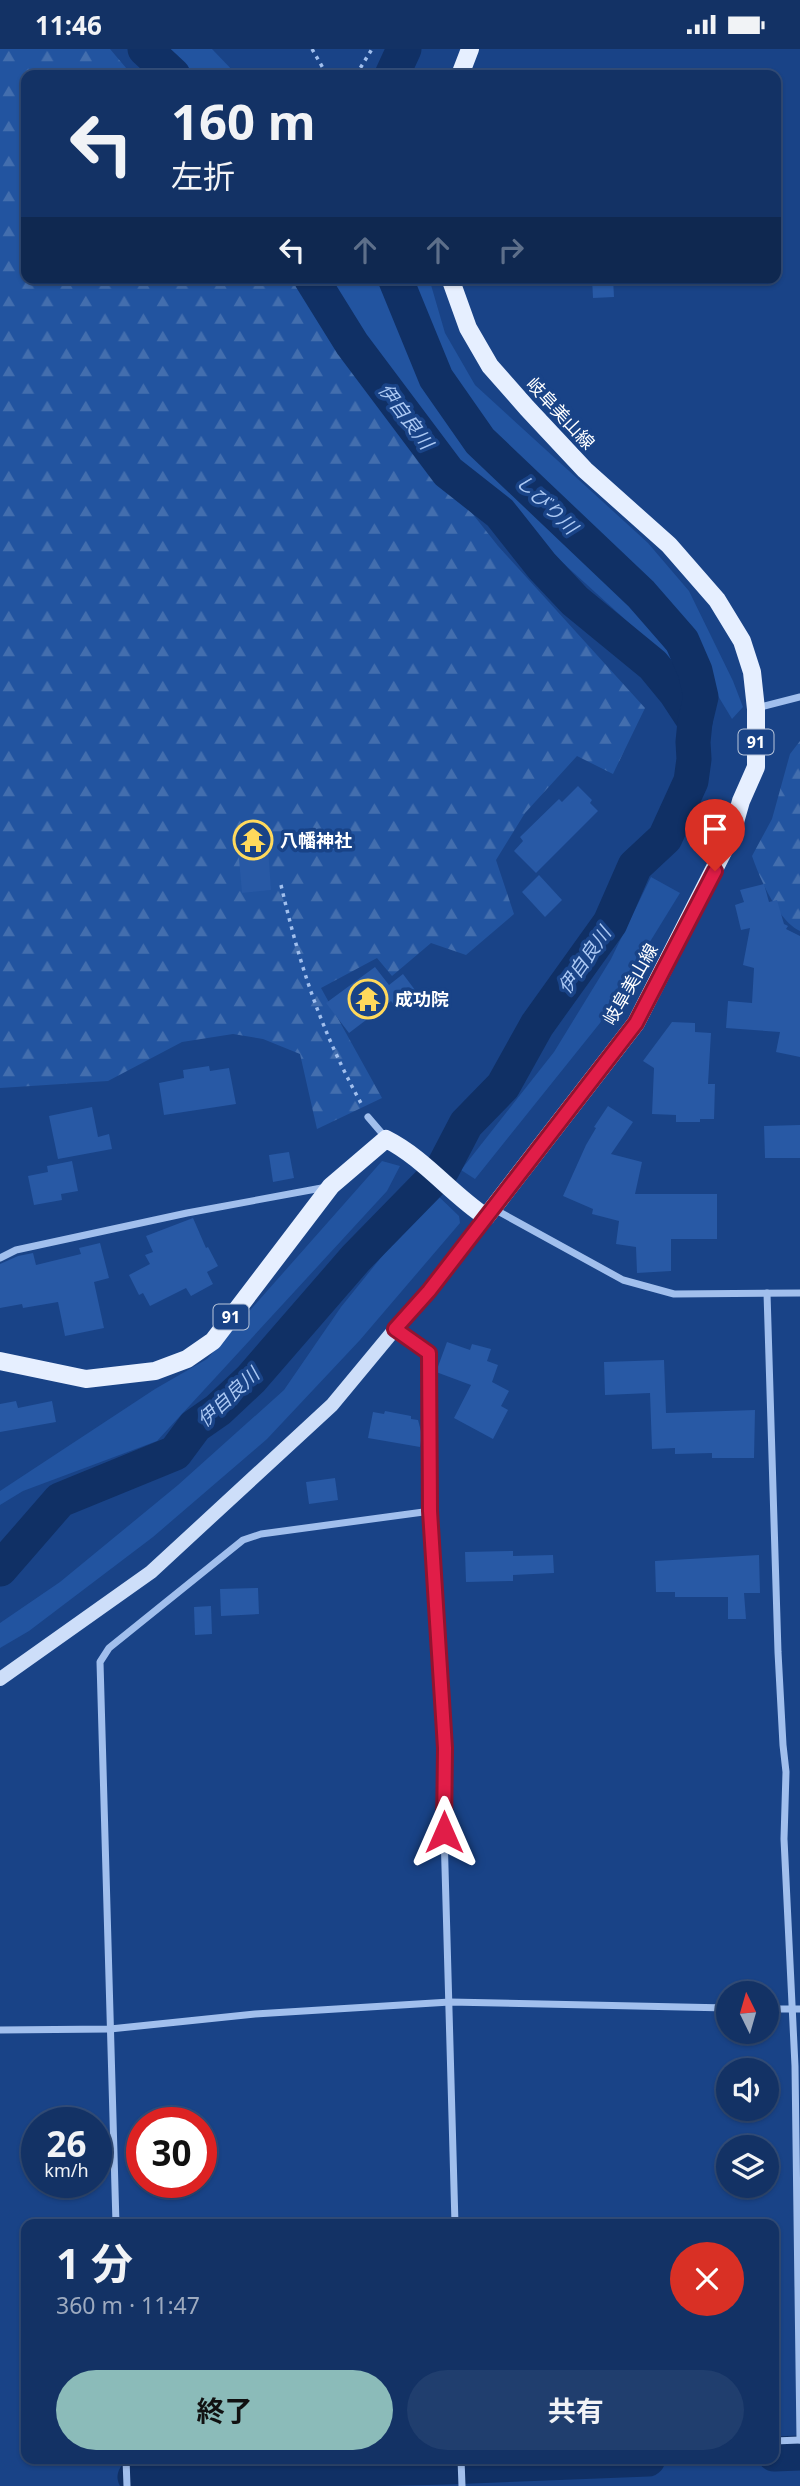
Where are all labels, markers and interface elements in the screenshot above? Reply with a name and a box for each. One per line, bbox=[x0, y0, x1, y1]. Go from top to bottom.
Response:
text: 11:46 bbox=[35, 7, 102, 43]
text: 160 m bbox=[171, 88, 316, 154]
icon: left bbox=[56, 98, 147, 189]
text: 左折 bbox=[171, 154, 235, 197]
icon: left bbox=[273, 231, 311, 269]
icon: ahead bbox=[346, 231, 384, 269]
icon: ahead bbox=[419, 231, 457, 269]
icon: right bbox=[492, 231, 530, 269]
street label: 岐阜美山線 bbox=[522, 372, 600, 454]
water label: 伊自良川 bbox=[373, 378, 440, 456]
water label: しびり川 bbox=[511, 468, 585, 541]
road number: 91 bbox=[738, 729, 774, 755]
pin bbox=[685, 799, 745, 871]
icon: arrive bbox=[696, 810, 734, 848]
temple icon: 八幡神社 bbox=[232, 819, 274, 861]
place label: 八幡神社 bbox=[280, 828, 352, 852]
water label: 伊自良川 bbox=[552, 920, 618, 999]
street label: 岐阜美山線 bbox=[597, 939, 663, 1029]
temple icon: 成功院 bbox=[347, 978, 389, 1020]
place label: 成功院 bbox=[395, 987, 449, 1011]
road number: 91 bbox=[214, 1305, 248, 1329]
water label: 伊自良川 bbox=[191, 1360, 266, 1432]
position arrow bbox=[407, 1795, 481, 1869]
north arrow bbox=[716, 1981, 779, 2044]
map controls bbox=[716, 1981, 779, 2198]
button: sound bbox=[716, 2058, 779, 2121]
speed limit sign: 30 bbox=[126, 2107, 217, 2198]
text: 26 bbox=[46, 2120, 87, 2167]
button: layers bbox=[716, 2135, 779, 2198]
text: km/h bbox=[44, 2158, 89, 2182]
text: 1 分 bbox=[56, 2234, 133, 2291]
button: close bbox=[670, 2242, 744, 2316]
text: 360 m · 11:47 bbox=[56, 2289, 200, 2321]
button: 終了 bbox=[56, 2370, 393, 2450]
button: 共有 bbox=[407, 2370, 744, 2450]

